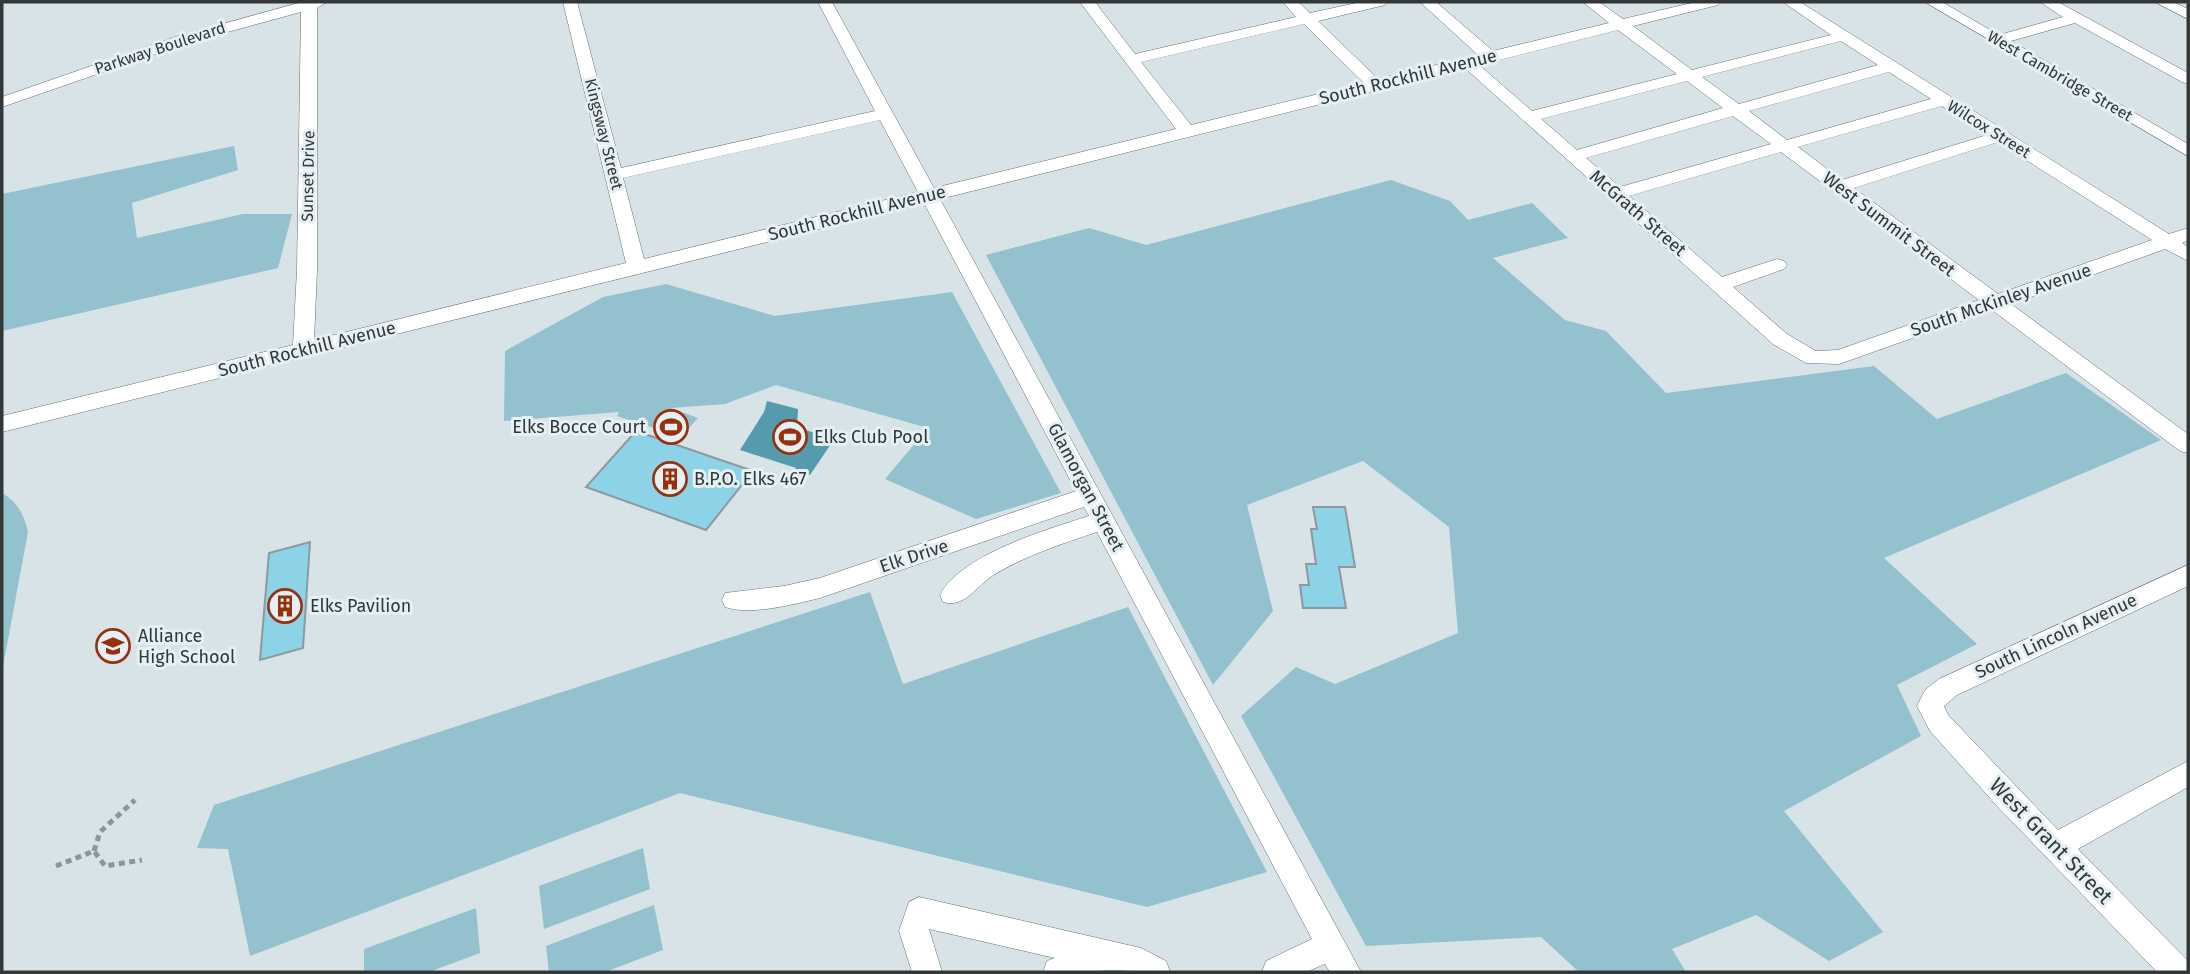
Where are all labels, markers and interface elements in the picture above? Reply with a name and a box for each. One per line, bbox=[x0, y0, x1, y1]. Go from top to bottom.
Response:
street label: Parkway Boulevard bbox=[92, 18, 228, 78]
street label: West Cambridge Street bbox=[1984, 27, 2136, 126]
street label: South Rockhill Avenue bbox=[1317, 44, 1499, 110]
street label: Kingsway Street bbox=[581, 76, 627, 192]
street label: Wilcox Street bbox=[1944, 96, 2034, 162]
street label: Sunset Drive bbox=[298, 130, 318, 222]
street label: McGrath Street bbox=[1585, 165, 1691, 261]
street label: West Summit Street bbox=[1818, 167, 1960, 281]
street label: South Rockhill Avenue bbox=[766, 180, 948, 246]
street label: South McKinley Avenue bbox=[1908, 259, 2094, 341]
street label: South Rockhill Avenue bbox=[216, 316, 398, 382]
sports icon: Elks Bocce Court bbox=[652, 408, 690, 446]
place label: Elks Bocce Court bbox=[512, 416, 646, 438]
sports icon: Elks Club Pool bbox=[771, 418, 809, 456]
street label: Glamorgan Street bbox=[1043, 419, 1129, 555]
place label: Elks Club Pool bbox=[814, 426, 928, 448]
building icon: B.P.O. Elks 467 bbox=[651, 460, 689, 498]
place label: B.P.O. Elks 467 bbox=[694, 468, 807, 490]
street label: Elk Drive bbox=[877, 535, 951, 577]
building icon: Elks Pavilion bbox=[266, 587, 304, 625]
street label: South Lincoln Avenue bbox=[1971, 589, 2141, 683]
place label: Elks Pavilion bbox=[310, 595, 411, 617]
place label: Alliance High School bbox=[138, 625, 235, 668]
school or university icon: Alliance High School bbox=[94, 627, 132, 665]
street label: West Grant Street bbox=[1984, 772, 2118, 910]

